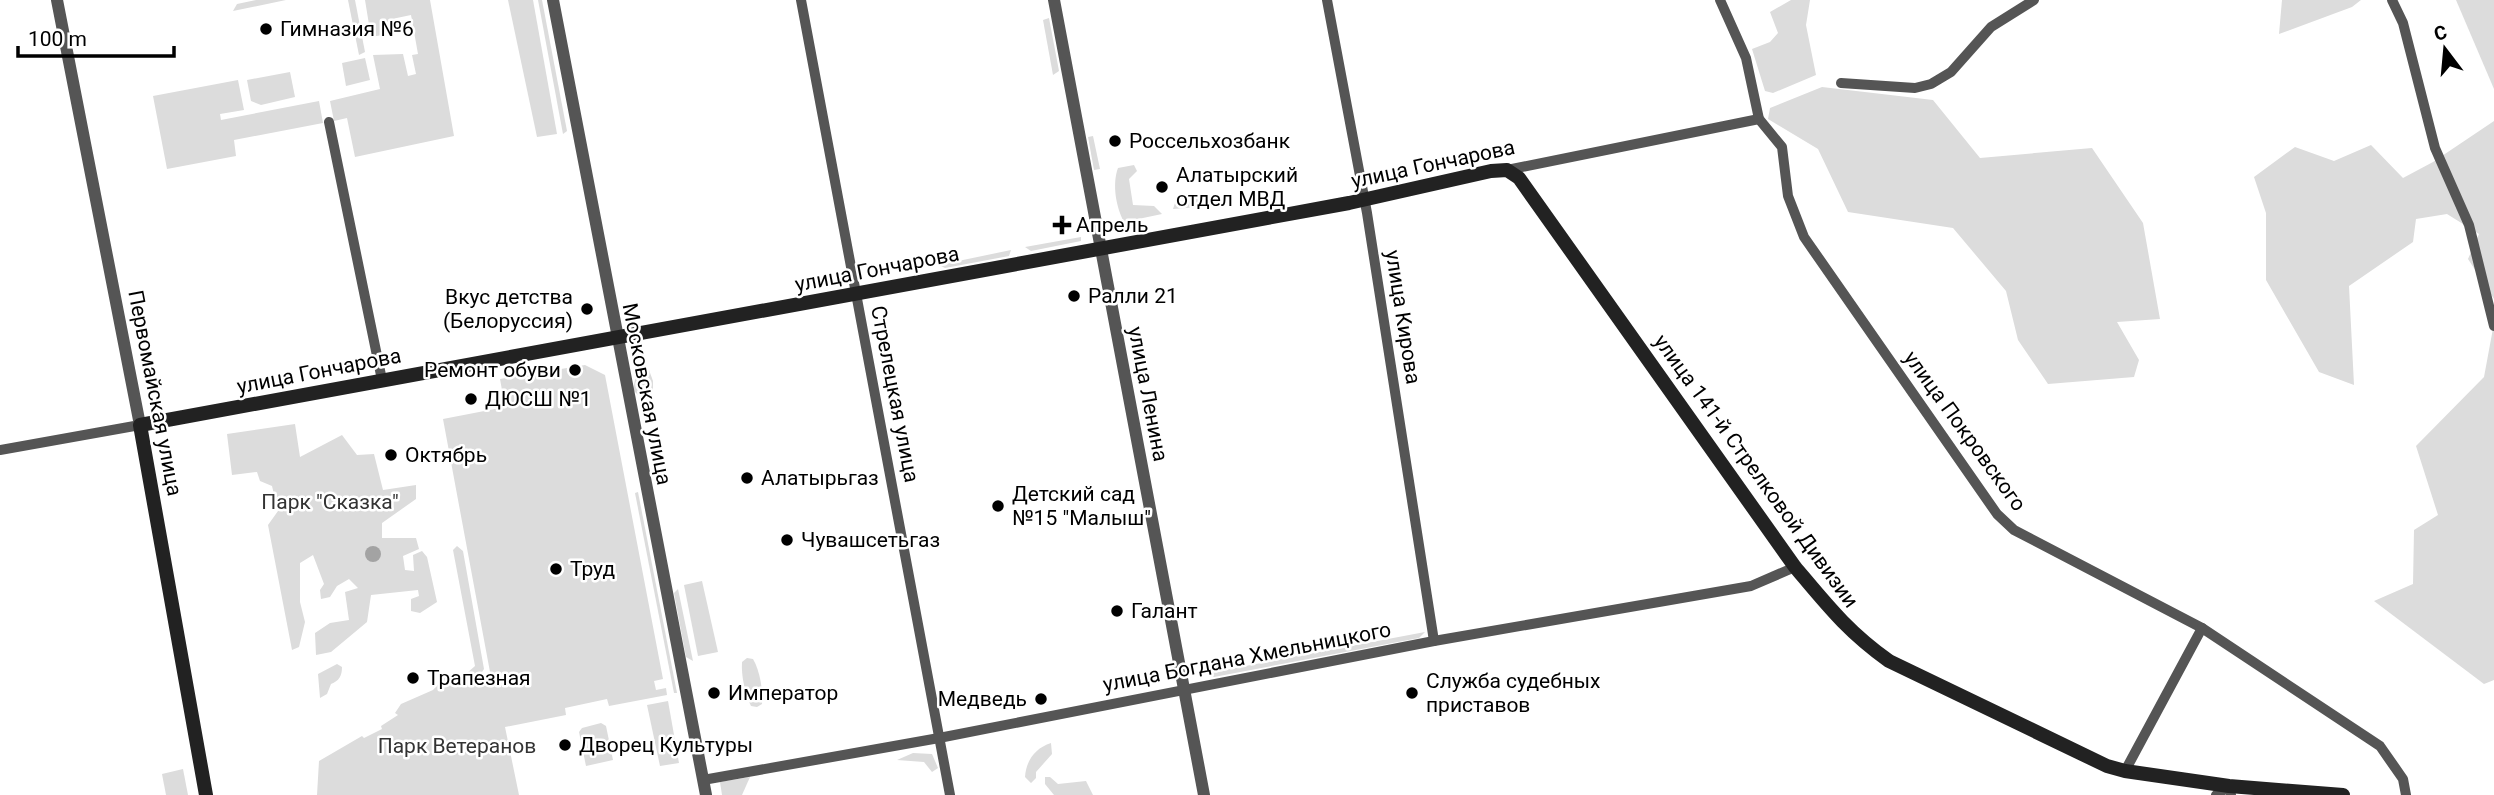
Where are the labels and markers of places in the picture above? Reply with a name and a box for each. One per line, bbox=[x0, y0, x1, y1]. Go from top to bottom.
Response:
place label: Гимназия №6 bbox=[280, 17, 414, 41]
marker: Гимназия №6 bbox=[258, 21, 274, 37]
place label: Россельхозбанк bbox=[1129, 129, 1291, 153]
marker: Россельхозбанк bbox=[1107, 133, 1123, 149]
place label: Алатырский отдел МВД bbox=[1176, 163, 1298, 211]
marker: Алатырский отдел МВД bbox=[1154, 179, 1170, 195]
place label: Апрель bbox=[1076, 213, 1148, 237]
marker: Апрель bbox=[1054, 217, 1070, 233]
place label: Ралли 21 bbox=[1088, 284, 1178, 308]
place label: Вкус детства (Белоруссия) bbox=[443, 285, 573, 333]
marker: Ралли 21 bbox=[1066, 288, 1082, 304]
marker: Вкус детства (Белоруссия) bbox=[579, 301, 595, 317]
place label: Ремонт обуви bbox=[424, 358, 561, 382]
marker: Ремонт обуви bbox=[567, 362, 583, 378]
place label: ДЮСШ №1 bbox=[485, 387, 592, 411]
marker: ДЮСШ №1 bbox=[463, 391, 479, 407]
place label: Октябрь bbox=[405, 443, 487, 467]
marker: Октябрь bbox=[383, 447, 399, 463]
place label: Алатырьгаз bbox=[761, 466, 879, 490]
marker: Алатырьгаз bbox=[739, 470, 755, 486]
place label: Детский сад №15 "Малыш" bbox=[1012, 482, 1151, 530]
marker: Детский сад №15 "Малыш" bbox=[990, 498, 1006, 514]
place label: Чувашсетьгаз bbox=[801, 528, 940, 552]
marker: Чувашсетьгаз bbox=[779, 532, 795, 548]
place label: Труд bbox=[570, 557, 615, 581]
marker: Труд bbox=[548, 561, 564, 577]
place label: Галант bbox=[1131, 599, 1198, 623]
marker: Галант bbox=[1109, 603, 1125, 619]
place label: Трапезная bbox=[427, 666, 531, 690]
place label: Служба судебных приставов bbox=[1426, 669, 1601, 717]
marker: Трапезная bbox=[405, 670, 421, 686]
place label: Император bbox=[728, 681, 838, 705]
marker: Император bbox=[706, 685, 722, 701]
marker: Служба судебных приставов bbox=[1404, 685, 1420, 701]
place label: Медведь bbox=[938, 687, 1027, 711]
marker: Медведь bbox=[1033, 691, 1049, 707]
place label: Дворец Культуры bbox=[579, 733, 753, 757]
marker: Дворец Культуры bbox=[557, 737, 573, 753]

